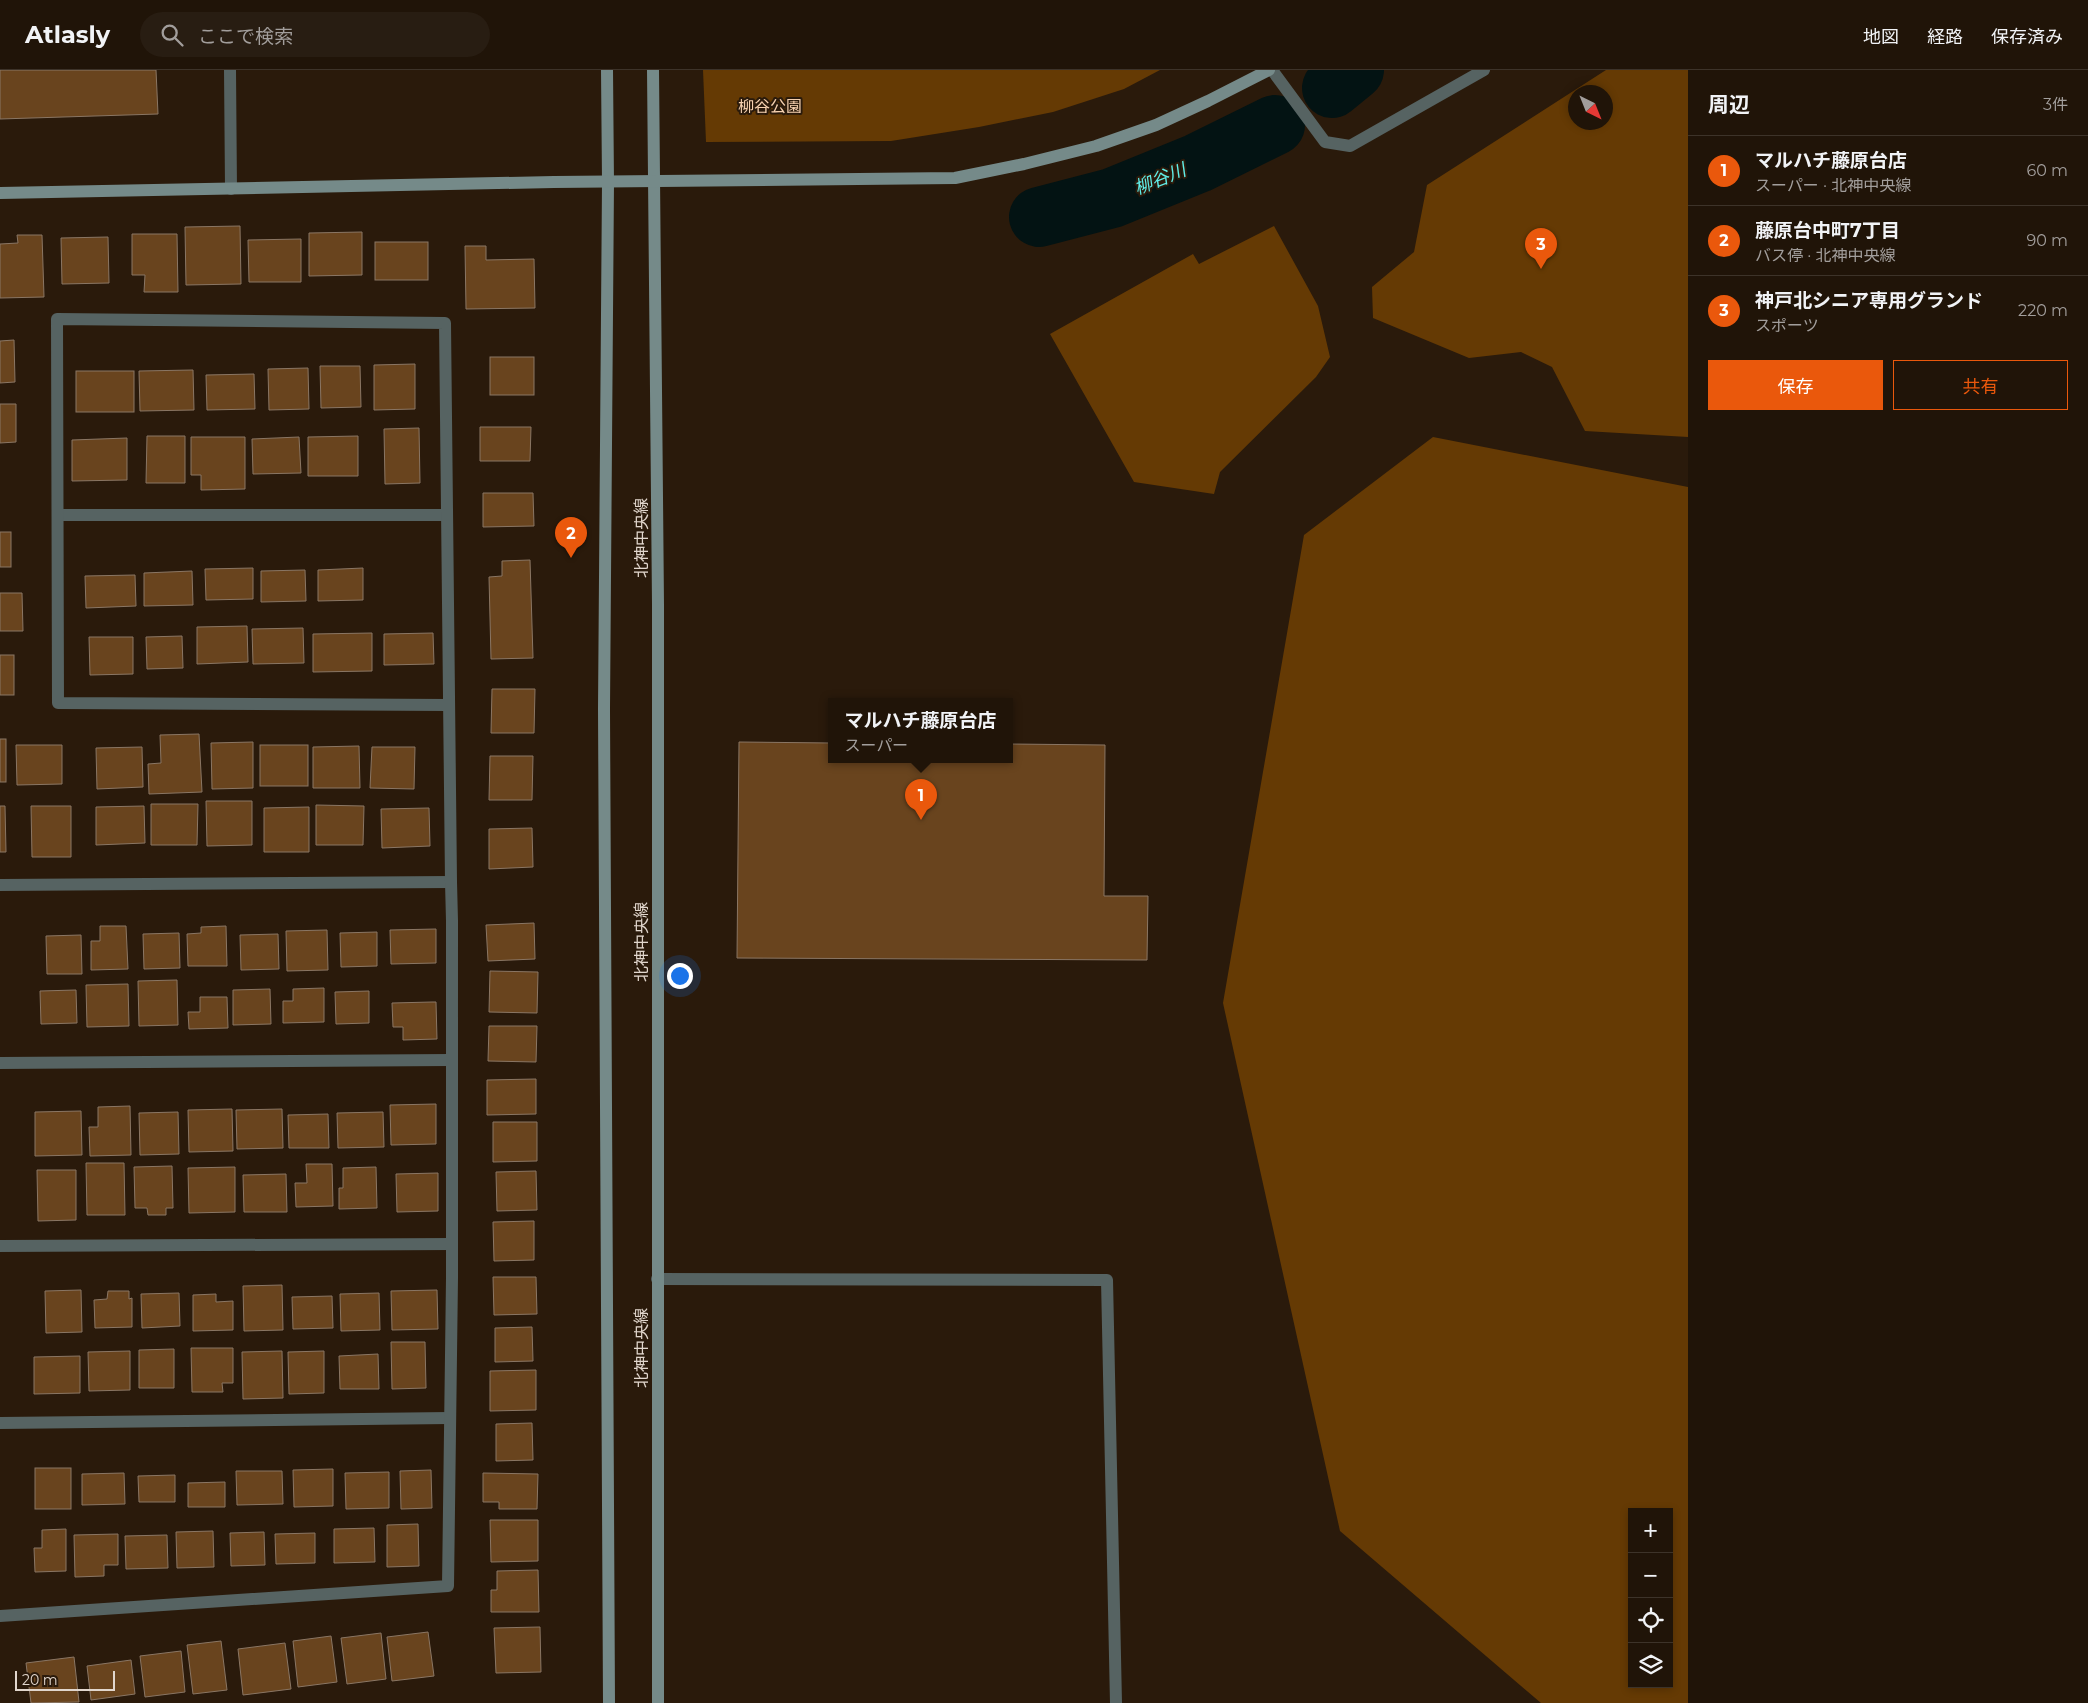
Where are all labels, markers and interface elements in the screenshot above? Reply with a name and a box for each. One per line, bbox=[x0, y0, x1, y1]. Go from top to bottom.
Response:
search box bbox=[140, 12, 490, 57]
text: Atlasly bbox=[25, 20, 110, 49]
icon: search bbox=[158, 21, 186, 49]
text: ここで検索 bbox=[198, 25, 293, 48]
text: 地図 bbox=[1863, 26, 1899, 48]
text: 経路 bbox=[1927, 26, 1963, 48]
text: 保存済み bbox=[1991, 26, 2063, 48]
north arrow bbox=[1568, 85, 1613, 130]
text: 周辺 bbox=[1708, 92, 1750, 117]
text: 3件 bbox=[2043, 95, 2068, 114]
park label: 柳谷公園 bbox=[738, 97, 802, 116]
text: マルハチ藤原台店 bbox=[1755, 149, 1907, 172]
water label: 柳谷川 bbox=[1131, 158, 1191, 199]
text: 1 bbox=[1721, 161, 1727, 180]
text: 60 m bbox=[2026, 161, 2068, 180]
text: スーパー · 北神中央線 bbox=[1755, 176, 1911, 195]
text: 藤原台中町7丁目 bbox=[1755, 219, 1900, 242]
pin: 3 bbox=[1525, 228, 1557, 269]
text: 2 bbox=[1719, 231, 1729, 250]
text: 90 m bbox=[2026, 231, 2068, 250]
text: バス停 · 北神中央線 bbox=[1755, 246, 1895, 265]
text: 神戸北シニア専用グランド bbox=[1755, 289, 1983, 312]
text: 3 bbox=[1719, 301, 1729, 320]
text: 220 m bbox=[2018, 301, 2068, 320]
text: スポーツ bbox=[1755, 316, 1819, 335]
button: 保存 bbox=[1708, 360, 1883, 410]
button: 共有 bbox=[1893, 360, 2068, 410]
street label: 北神中央線 bbox=[632, 498, 651, 578]
pin: 2 bbox=[555, 517, 587, 558]
popup bbox=[828, 698, 1013, 763]
text: マルハチ藤原台店 bbox=[844, 709, 997, 732]
text: スーパー bbox=[844, 736, 908, 755]
pin: 1 bbox=[905, 779, 937, 820]
street label: 北神中央線 bbox=[632, 902, 651, 982]
your location bbox=[667, 963, 693, 989]
street label: 北神中央線 bbox=[632, 1308, 651, 1388]
map controls bbox=[1628, 1508, 1673, 1688]
button: + bbox=[1628, 1508, 1673, 1553]
button: − bbox=[1628, 1553, 1673, 1598]
button: locate bbox=[1628, 1598, 1673, 1643]
button: layers bbox=[1628, 1643, 1673, 1688]
scale bar bbox=[15, 1668, 115, 1691]
text: 20 m bbox=[22, 1671, 58, 1689]

